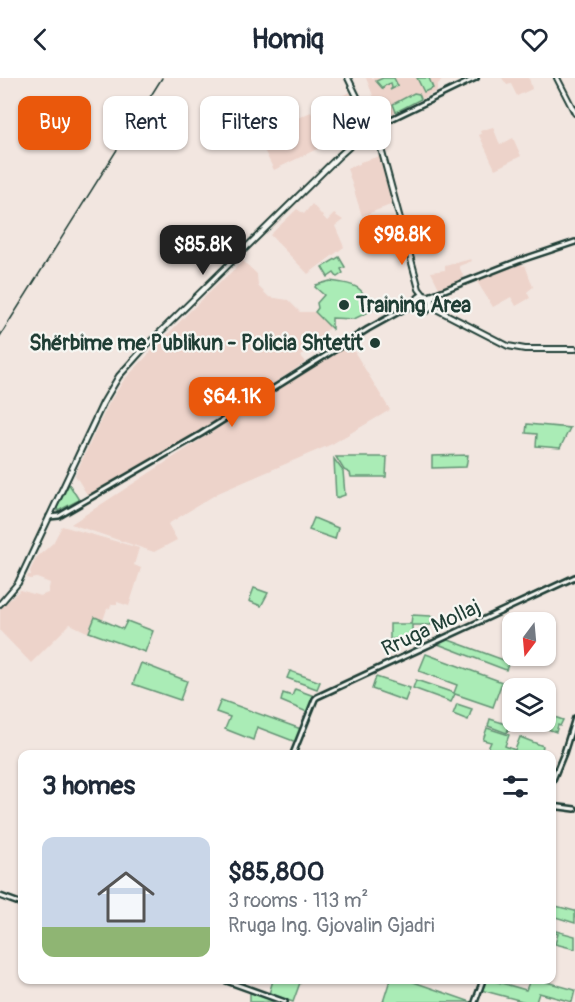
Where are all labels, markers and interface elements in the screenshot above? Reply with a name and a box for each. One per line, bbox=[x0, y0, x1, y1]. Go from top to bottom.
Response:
icon: back bbox=[24, 23, 57, 56]
text: Homiq bbox=[251, 23, 324, 56]
icon: heart bbox=[518, 23, 551, 56]
chip: Buy bbox=[18, 96, 91, 150]
chip: Rent bbox=[103, 96, 188, 150]
chip: Filters bbox=[200, 96, 299, 150]
chip: New bbox=[311, 96, 391, 150]
pin: $98.8K bbox=[353, 215, 451, 266]
text: $98.8K bbox=[373, 222, 431, 247]
pin: $85.8K bbox=[154, 225, 252, 276]
text: $85.8K bbox=[174, 232, 232, 257]
place label: Training Area bbox=[355, 292, 471, 319]
marker: Training Area bbox=[337, 298, 351, 312]
place label: Shërbime me Publikun - Policia Shtetit bbox=[29, 330, 364, 357]
marker: Shërbime me Publikun - Policia Shtetit bbox=[368, 336, 382, 350]
pin: $64.1K bbox=[183, 377, 281, 428]
text: $64.1K bbox=[203, 384, 261, 409]
street label: Rruga Mollaj bbox=[377, 593, 485, 663]
north arrow bbox=[502, 612, 556, 666]
map controls bbox=[502, 612, 556, 732]
button: layers bbox=[502, 678, 556, 732]
text: 3 homes bbox=[42, 770, 135, 802]
icon: filters bbox=[499, 770, 532, 803]
text: $85,800 bbox=[228, 856, 325, 888]
icon: home bbox=[90, 861, 162, 933]
text: 3 rooms · 113 m² bbox=[228, 888, 368, 913]
text: Rruga Ing. Gjovalin Gjadri bbox=[228, 913, 435, 938]

